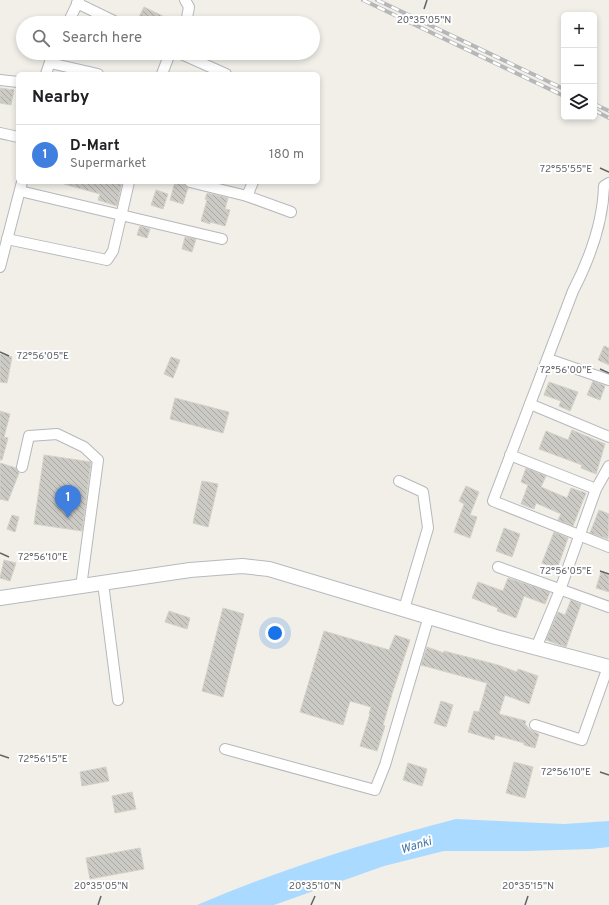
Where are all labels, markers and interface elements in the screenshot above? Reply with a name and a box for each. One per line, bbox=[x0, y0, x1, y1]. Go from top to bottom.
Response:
map controls bbox=[561, 12, 597, 120]
button: + bbox=[561, 12, 597, 48]
text: 20°35'05"N bbox=[397, 14, 451, 27]
search box bbox=[16, 16, 320, 60]
icon: search bbox=[30, 27, 52, 49]
text: Search here bbox=[62, 29, 142, 48]
button: − bbox=[561, 48, 597, 84]
button: layers bbox=[561, 84, 597, 120]
text: Nearby bbox=[32, 87, 89, 109]
text: D-Mart bbox=[70, 137, 120, 156]
text: 1 bbox=[42, 147, 48, 163]
text: 180 m bbox=[269, 147, 304, 163]
text: Supermarket bbox=[70, 156, 146, 172]
text: 72°55'55"E bbox=[540, 163, 592, 176]
text: 72°56'05"E bbox=[17, 350, 69, 363]
text: 72°56'00"E bbox=[540, 364, 592, 377]
pin: 1 bbox=[55, 485, 81, 518]
text: 72°56'10"E bbox=[18, 551, 68, 564]
text: 72°56'05"E bbox=[540, 565, 592, 578]
your location bbox=[265, 623, 285, 643]
text: 72°56'15"E bbox=[18, 753, 68, 766]
text: 72°56'10"E bbox=[541, 766, 591, 779]
water label: Wanki bbox=[399, 833, 435, 858]
text: 20°35'05"N bbox=[74, 880, 128, 893]
text: 20°35'10"N bbox=[289, 880, 341, 893]
text: 20°35'15"N bbox=[502, 880, 554, 893]

